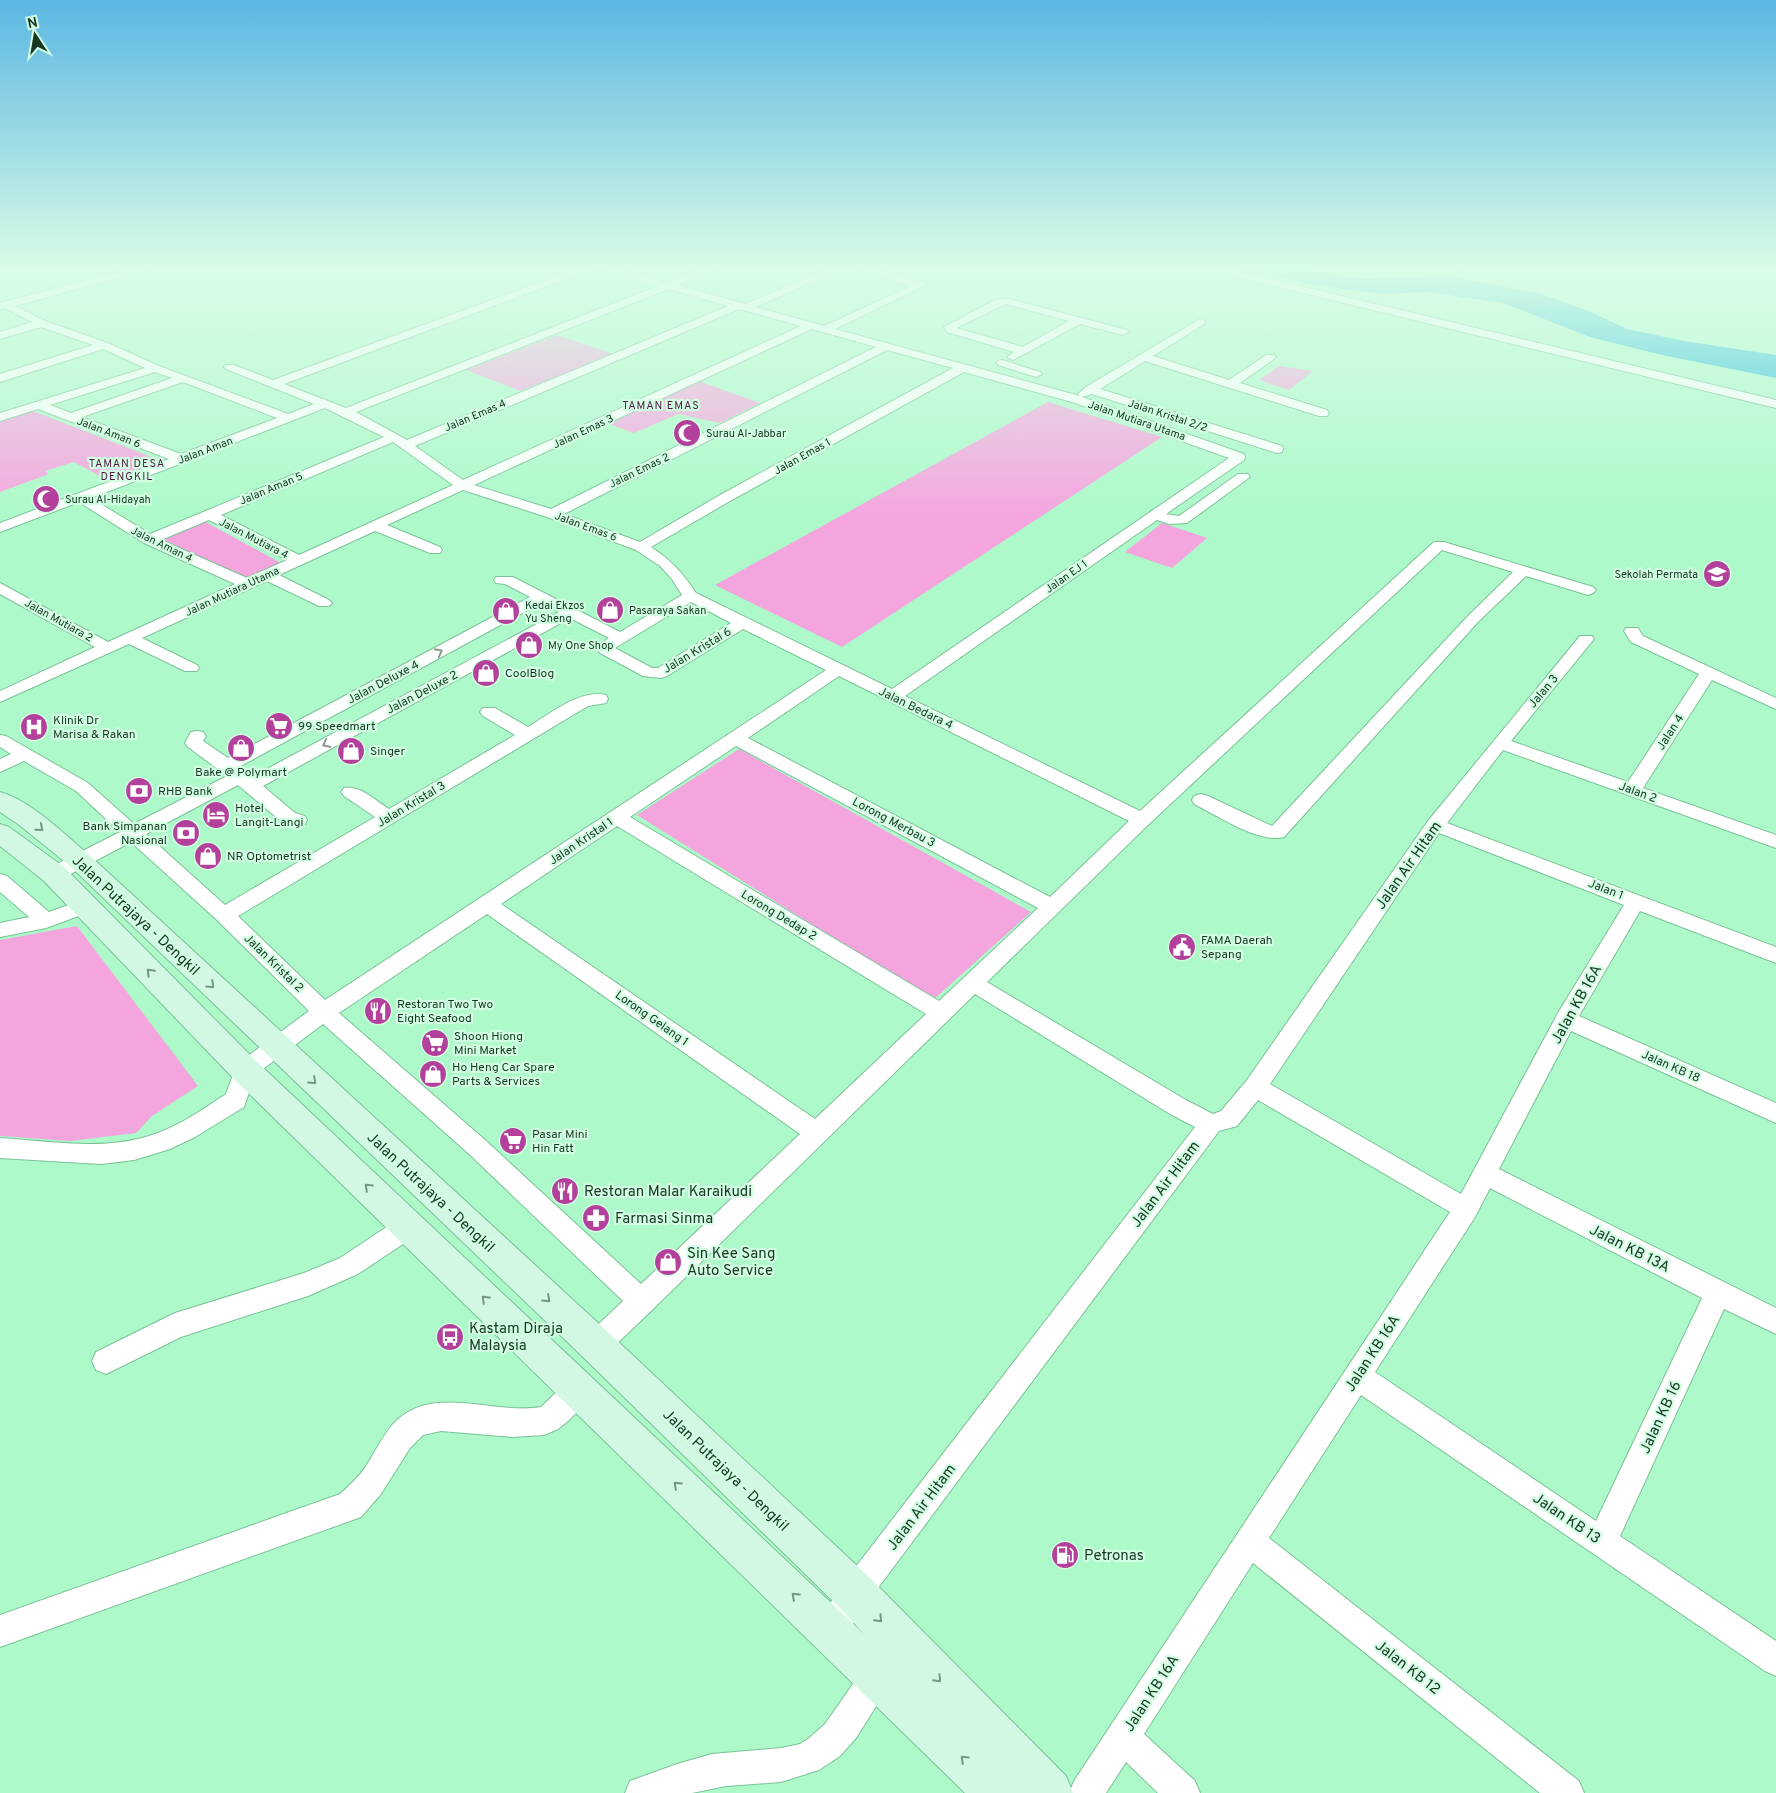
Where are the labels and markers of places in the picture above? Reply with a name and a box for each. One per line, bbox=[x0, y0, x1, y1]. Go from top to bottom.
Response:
mosque icon: Surau Al-Jabbar bbox=[672, 418, 702, 448]
place label: Surau Al-Jabbar bbox=[706, 427, 787, 441]
mosque icon: Surau Al-Hidayah bbox=[31, 484, 61, 514]
place label: Surau Al-Hidayah bbox=[65, 493, 151, 507]
school or university icon: Sekolah Permata bbox=[1702, 559, 1732, 589]
place label: Sekolah Permata bbox=[1615, 568, 1698, 582]
shop icon: Pasaraya Sakan bbox=[595, 595, 625, 625]
shop icon: Kedai Ekzos Yu Sheng bbox=[491, 596, 521, 626]
place label: Kedai Ekzos Yu Sheng bbox=[525, 599, 585, 626]
place label: Pasaraya Sakan bbox=[629, 604, 706, 618]
shop icon: My One Shop bbox=[514, 630, 544, 660]
place label: My One Shop bbox=[548, 639, 613, 653]
shop icon: CoolBlog bbox=[471, 658, 501, 688]
place label: CoolBlog bbox=[505, 666, 554, 682]
supermarket icon: 99 Speedmart bbox=[264, 711, 294, 741]
hospital icon: Klinik Dr Marisa & Rakan bbox=[19, 712, 49, 742]
place label: Klinik Dr Marisa & Rakan bbox=[53, 713, 135, 743]
place label: 99 Speedmart bbox=[298, 719, 375, 735]
shop icon: Bake @ Polymart bbox=[226, 733, 256, 763]
shop icon: Singer bbox=[336, 736, 366, 766]
place label: Singer bbox=[370, 744, 405, 760]
place label: Bake @ Polymart bbox=[195, 765, 287, 781]
bank icon: RHB Bank bbox=[124, 776, 154, 806]
place label: RHB Bank bbox=[158, 784, 213, 800]
hotel icon: Hotel Langit-Langi bbox=[201, 800, 231, 830]
place label: Hotel Langit-Langi bbox=[235, 801, 304, 831]
bank icon: Bank Simpanan Nasional bbox=[171, 818, 201, 848]
place label: Bank Simpanan Nasional bbox=[83, 819, 167, 849]
shop icon: NR Optometrist bbox=[193, 841, 223, 871]
place label: NR Optometrist bbox=[227, 849, 311, 865]
public building icon: FAMA Daerah Sepang bbox=[1167, 932, 1197, 962]
place label: FAMA Daerah Sepang bbox=[1201, 933, 1272, 963]
restaurant icon: Restoran Two Two Eight Seafood bbox=[363, 996, 393, 1026]
place label: Restoran Two Two Eight Seafood bbox=[397, 997, 494, 1027]
supermarket icon: Shoon Hiong Mini Market bbox=[420, 1028, 450, 1058]
place label: Shoon Hiong Mini Market bbox=[454, 1029, 523, 1059]
shop icon: Ho Heng Car Spare Parts & Services bbox=[418, 1059, 448, 1089]
place label: Ho Heng Car Spare Parts & Services bbox=[452, 1060, 555, 1090]
supermarket icon: Pasar Mini Hin Fatt bbox=[498, 1126, 528, 1156]
place label: Pasar Mini Hin Fatt bbox=[532, 1127, 588, 1157]
restaurant icon: Restoran Malar Karaikudi bbox=[550, 1176, 580, 1206]
place label: Restoran Malar Karaikudi bbox=[584, 1183, 752, 1202]
pharmacy icon: Farmasi Sinma bbox=[581, 1203, 611, 1233]
place label: Farmasi Sinma bbox=[615, 1210, 713, 1229]
place label: Sin Kee Sang Auto Service bbox=[687, 1245, 775, 1281]
shop icon: Sin Kee Sang Auto Service bbox=[653, 1247, 683, 1277]
place label: Kastam Diraja Malaysia bbox=[469, 1320, 563, 1356]
bus stop icon: Kastam Diraja Malaysia bbox=[435, 1322, 465, 1352]
fuel station icon: Petronas bbox=[1050, 1540, 1080, 1570]
place label: Petronas bbox=[1084, 1547, 1144, 1566]

